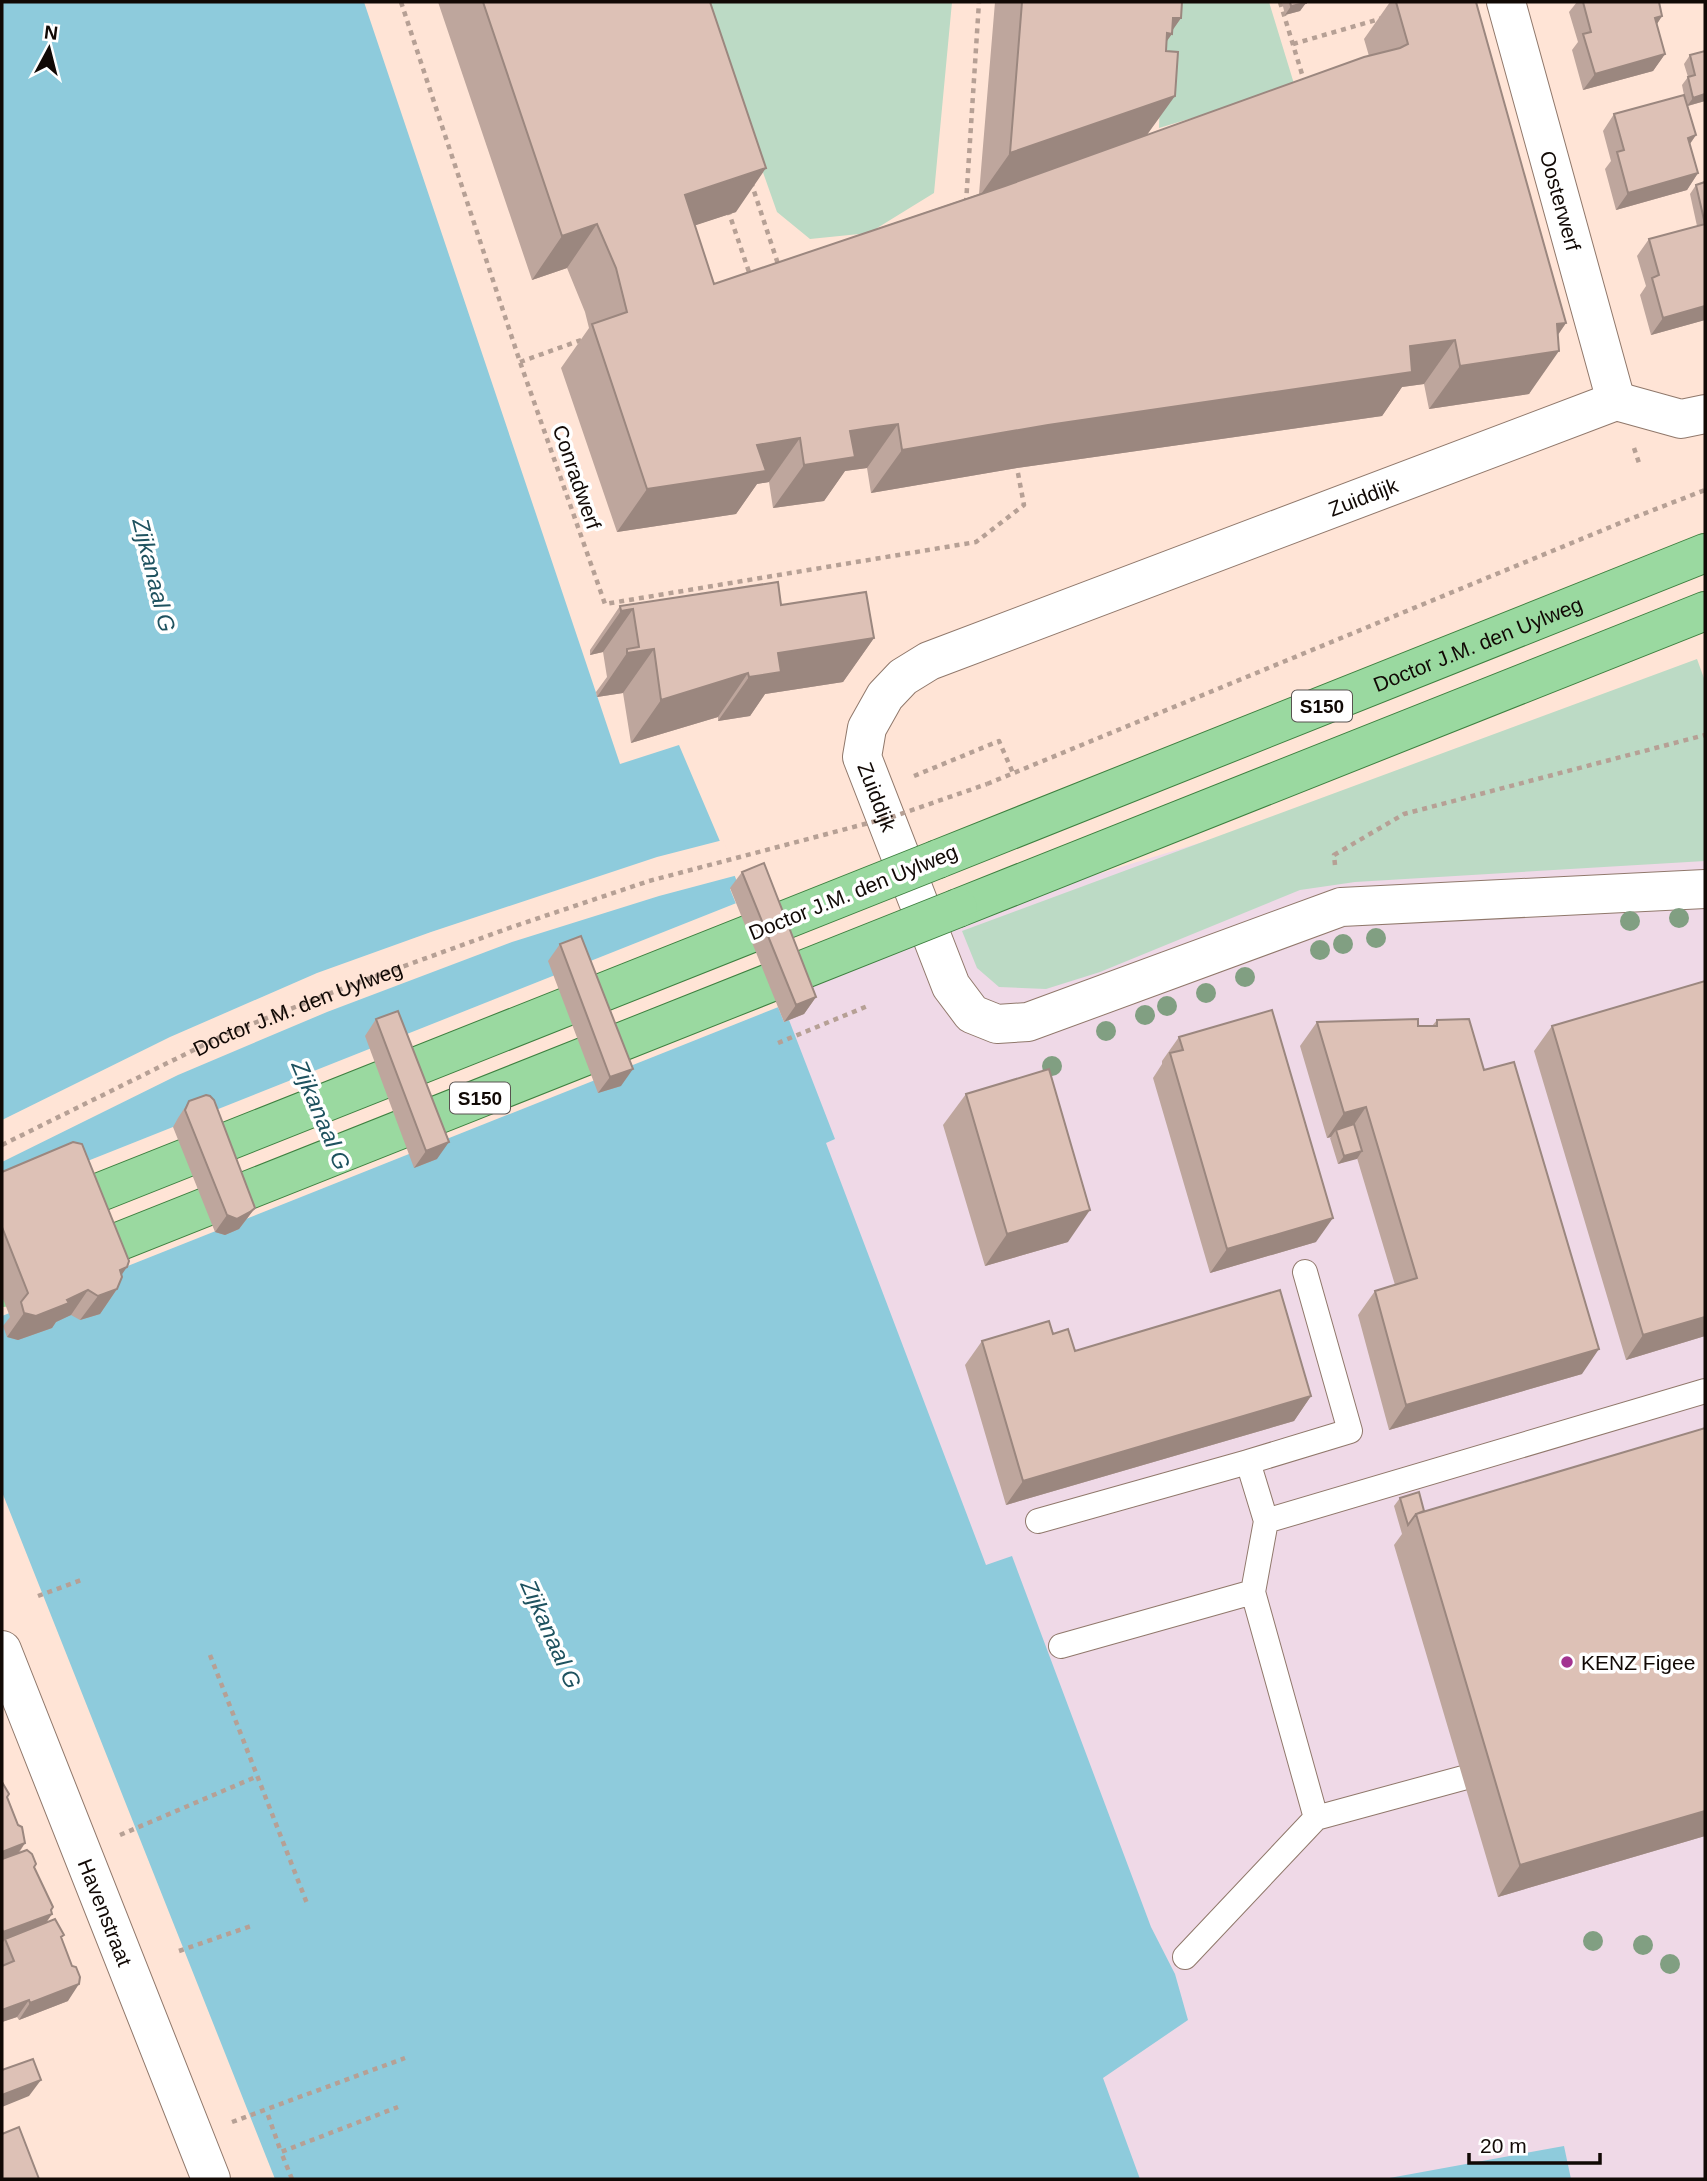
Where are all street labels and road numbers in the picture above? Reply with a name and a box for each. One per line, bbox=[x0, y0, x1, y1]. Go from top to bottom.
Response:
street label: Oosterwerf bbox=[1536, 148, 1586, 253]
street label: Conradwerf bbox=[548, 422, 606, 532]
street label: Zuiddijk bbox=[1325, 473, 1401, 521]
street label: Doctor J.M. den Uylweg bbox=[1370, 592, 1585, 696]
road number: S150 bbox=[1292, 691, 1352, 722]
street label: Zuiddijk bbox=[854, 759, 901, 835]
street label: Doctor J.M. den Uylweg bbox=[745, 840, 961, 944]
street label: Doctor J.M. den Uylweg bbox=[189, 956, 405, 1060]
road number: S150 bbox=[450, 1082, 510, 1114]
street label: Havenstraat bbox=[74, 1855, 137, 1969]

